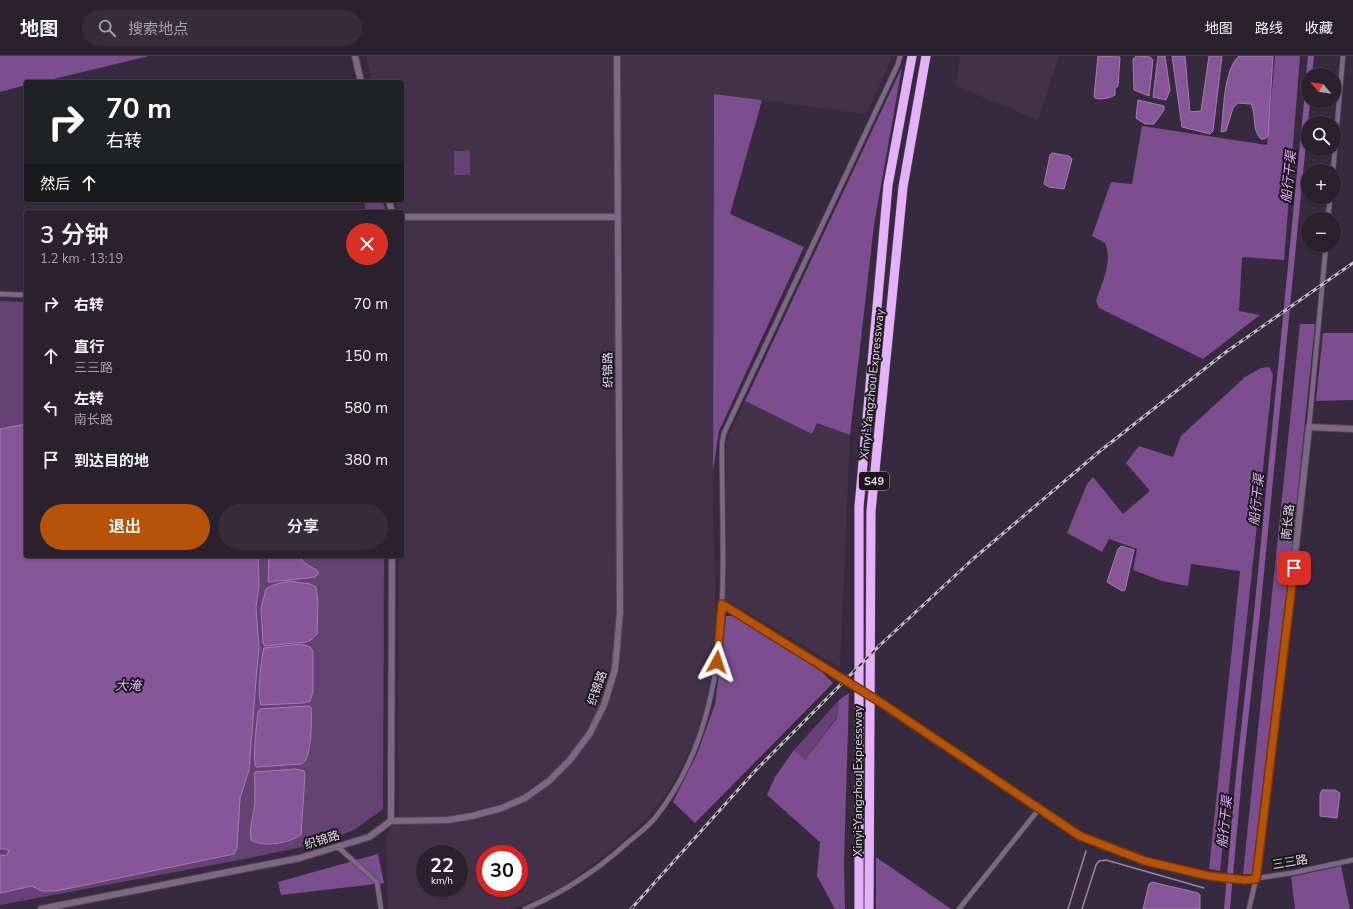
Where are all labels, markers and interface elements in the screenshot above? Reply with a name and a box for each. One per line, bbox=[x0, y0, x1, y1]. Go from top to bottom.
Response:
search box bbox=[82, 10, 362, 46]
text: 地图 bbox=[20, 16, 58, 42]
icon: search bbox=[96, 17, 118, 39]
text: 搜索地点 bbox=[128, 19, 188, 39]
text: 地图 bbox=[1205, 19, 1233, 38]
text: 路线 bbox=[1255, 19, 1283, 38]
text: 收藏 bbox=[1305, 19, 1333, 38]
north arrow bbox=[1301, 68, 1341, 108]
map controls bbox=[1301, 68, 1341, 252]
text: 70 m bbox=[106, 90, 172, 128]
icon: right bbox=[40, 96, 92, 148]
button: search bbox=[1301, 116, 1341, 156]
text: 右转 bbox=[106, 129, 142, 153]
water label: 船行干渠 bbox=[1277, 148, 1301, 204]
button: + bbox=[1301, 164, 1341, 204]
icon: ahead bbox=[78, 172, 100, 194]
text: 然后 bbox=[40, 174, 70, 194]
button: − bbox=[1301, 212, 1341, 252]
text: 3 分钟 bbox=[40, 219, 109, 251]
button: close bbox=[346, 223, 388, 265]
text: 1.2 km · 13:19 bbox=[40, 250, 123, 268]
icon: right bbox=[40, 293, 62, 315]
text: 70 m bbox=[353, 294, 388, 314]
text: 右转 bbox=[74, 295, 104, 315]
street label: Xinyi-Yangzhou Expressway bbox=[856, 307, 888, 460]
text: 直行 bbox=[74, 337, 104, 357]
icon: ahead bbox=[40, 345, 62, 367]
text: 150 m bbox=[344, 346, 388, 366]
street label: 织锦路 bbox=[600, 352, 616, 388]
text: 三三路 bbox=[74, 359, 113, 377]
text: 左转 bbox=[74, 389, 104, 409]
icon: left bbox=[40, 397, 62, 419]
text: 580 m bbox=[344, 398, 388, 418]
text: 南长路 bbox=[74, 411, 113, 429]
icon: arrive bbox=[40, 449, 62, 471]
text: 380 m bbox=[344, 450, 388, 470]
text: 到达目的地 bbox=[74, 451, 149, 471]
water label: 船行干渠 bbox=[1245, 471, 1269, 527]
road number: S49 bbox=[859, 472, 889, 490]
street label: 南长路 bbox=[1278, 503, 1298, 541]
button: 退出 bbox=[40, 504, 210, 550]
button: 分享 bbox=[218, 504, 388, 550]
pin bbox=[1277, 551, 1311, 585]
icon: arrive bbox=[1283, 557, 1305, 579]
position arrow bbox=[696, 641, 738, 683]
street label: 织锦路 bbox=[584, 668, 610, 708]
water label: 大淹 bbox=[115, 677, 143, 695]
street label: Xinyi-Yangzhou Expressway bbox=[850, 705, 866, 856]
water label: 船行干渠 bbox=[1213, 793, 1237, 849]
street label: 织锦路 bbox=[302, 827, 342, 853]
speed limit sign: 30 bbox=[476, 845, 528, 897]
street label: 三三路 bbox=[1271, 851, 1309, 873]
text: 22 bbox=[430, 852, 454, 879]
text: km/h bbox=[431, 874, 453, 888]

